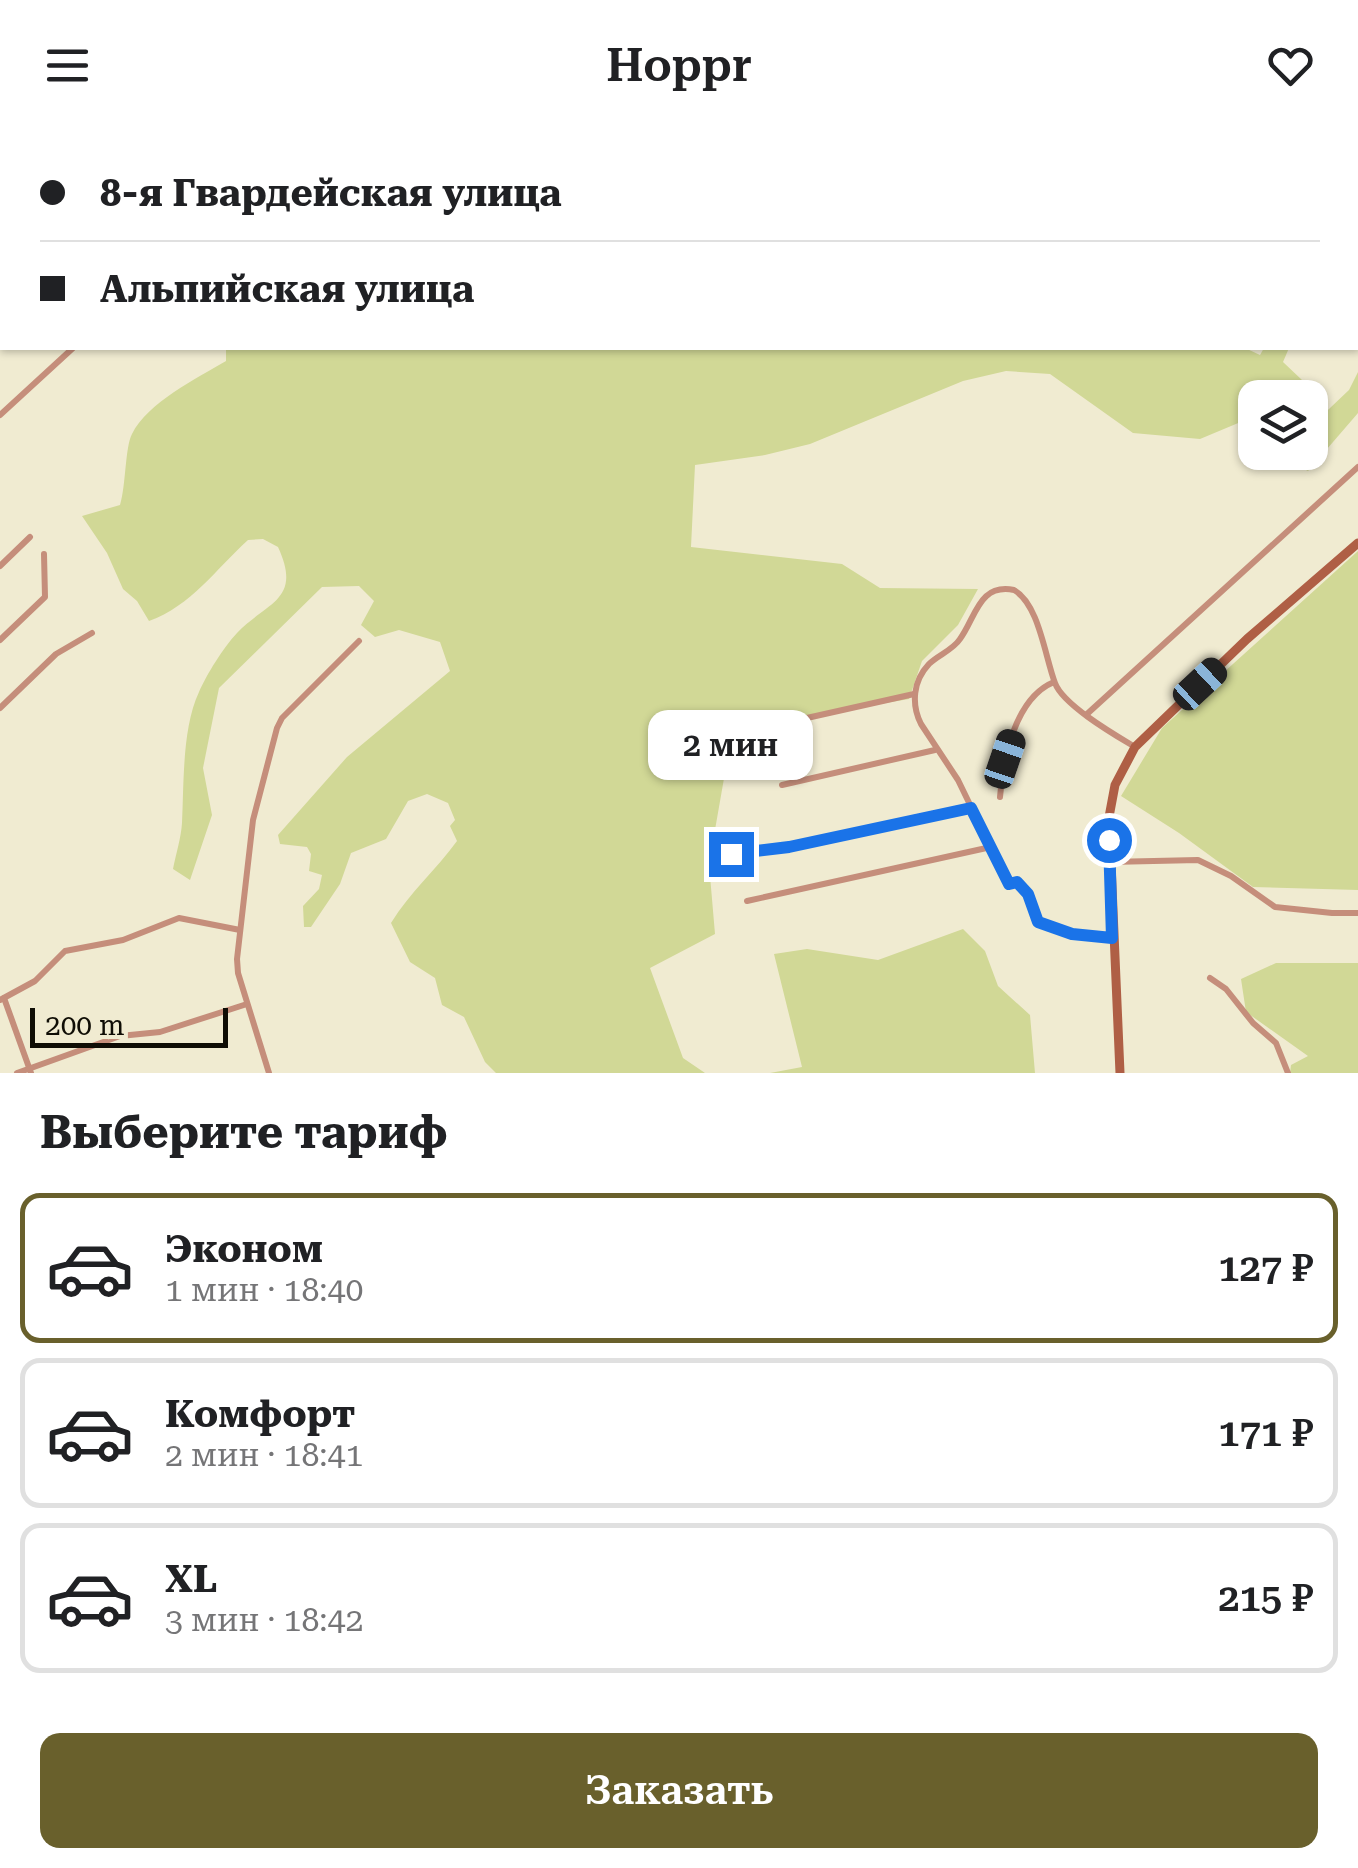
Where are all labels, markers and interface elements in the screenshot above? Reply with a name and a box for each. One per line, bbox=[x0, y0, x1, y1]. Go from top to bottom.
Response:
icon: menu bbox=[40, 38, 95, 93]
icon: heart bbox=[1263, 38, 1318, 93]
text: Hoppr bbox=[606, 39, 752, 92]
text: 8-я Гвардейская улица bbox=[100, 171, 562, 215]
text: Альпийская улица bbox=[100, 267, 474, 311]
map controls bbox=[1238, 380, 1328, 470]
button: layers bbox=[1238, 380, 1328, 470]
car bbox=[1168, 653, 1232, 715]
callout: 2 мин bbox=[648, 709, 814, 779]
text: 2 мин bbox=[683, 726, 778, 764]
car bbox=[981, 726, 1029, 792]
route start bbox=[1087, 818, 1132, 863]
route end bbox=[709, 832, 754, 877]
scale bar bbox=[30, 1003, 228, 1048]
text: 200 m bbox=[45, 1009, 125, 1042]
text: Выберите тариф bbox=[40, 1106, 448, 1159]
icon: car bbox=[45, 1223, 135, 1313]
text: Эконом bbox=[165, 1227, 323, 1271]
text: 127 ₽ bbox=[1218, 1246, 1313, 1290]
text: 1 мин · 18:40 bbox=[165, 1271, 363, 1309]
icon: car bbox=[45, 1388, 135, 1478]
text: Комфорт bbox=[165, 1392, 355, 1436]
text: 171 ₽ bbox=[1218, 1411, 1313, 1455]
text: 2 мин · 18:41 bbox=[165, 1436, 363, 1474]
icon: car bbox=[45, 1553, 135, 1643]
text: XL bbox=[165, 1557, 217, 1601]
text: 215 ₽ bbox=[1218, 1576, 1313, 1620]
text: 3 мин · 18:42 bbox=[165, 1601, 363, 1639]
button: Заказать bbox=[40, 1733, 1318, 1848]

